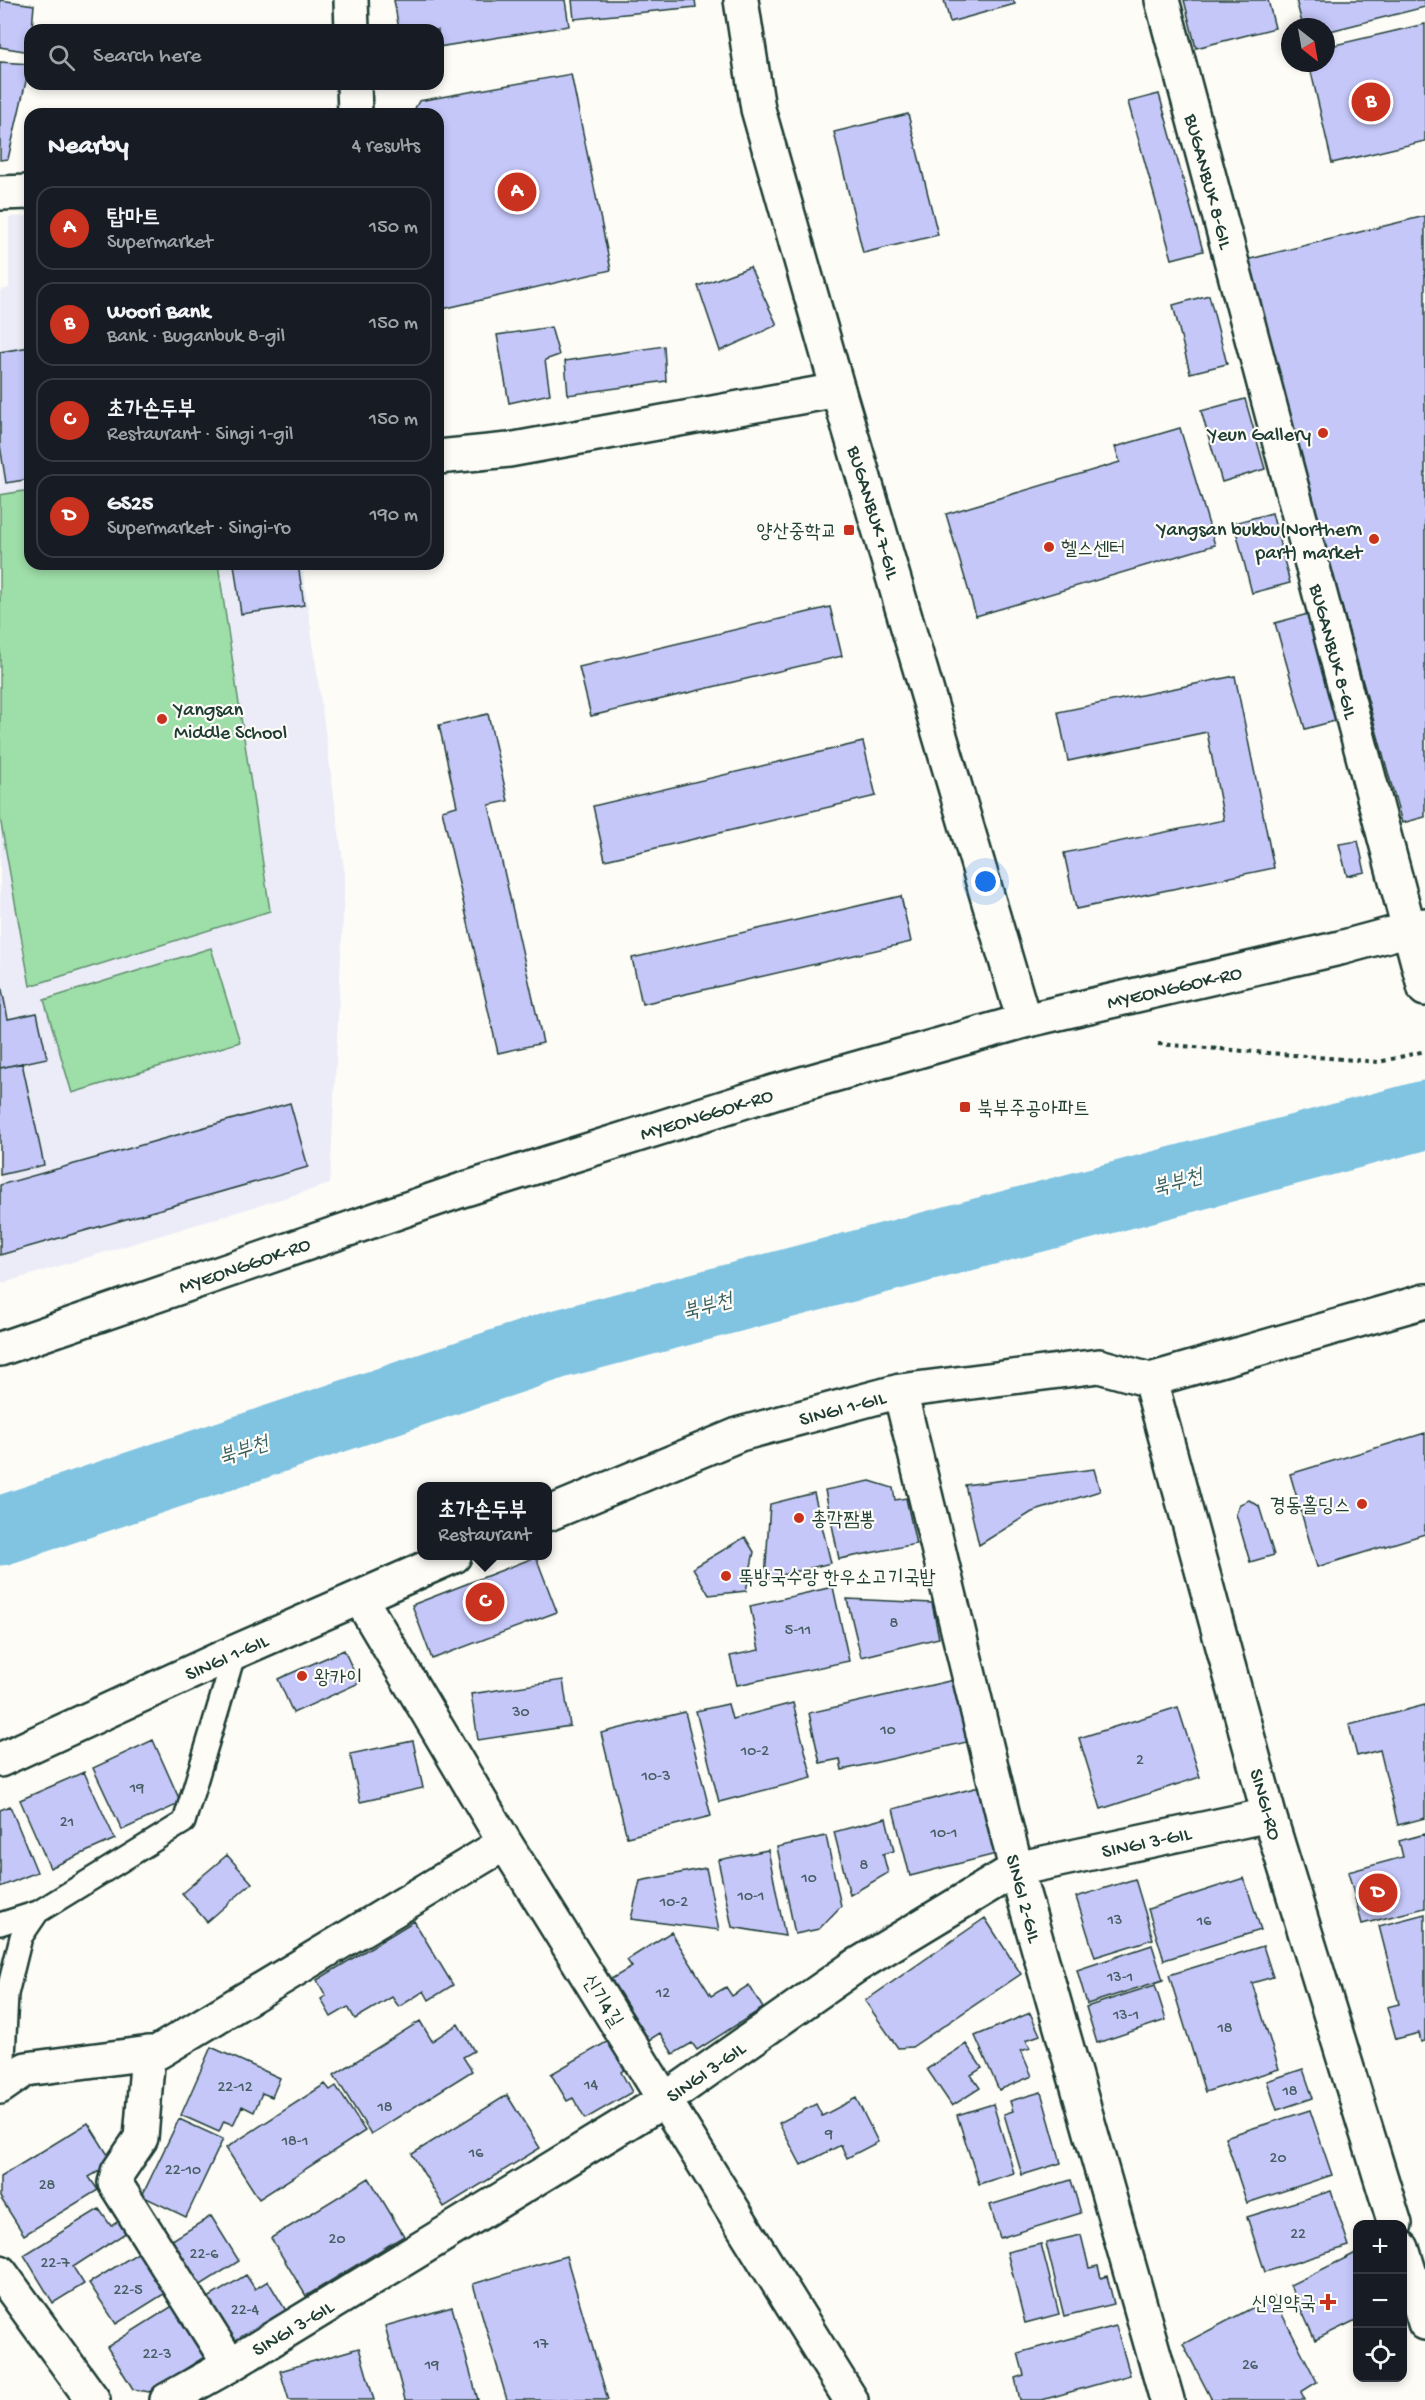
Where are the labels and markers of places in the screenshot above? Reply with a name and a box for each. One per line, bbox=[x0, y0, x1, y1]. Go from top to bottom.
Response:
pin: B bbox=[1352, 80, 1390, 124]
pin: A bbox=[498, 170, 536, 214]
place label: Yeun Gallery bbox=[1206, 425, 1311, 448]
marker: Yeun Gallery bbox=[1316, 426, 1330, 440]
place label: Yangsan bukbu(Northern part) market bbox=[1155, 520, 1364, 566]
place label: 양산중학교 bbox=[757, 522, 837, 545]
marker: 양산중학교 bbox=[842, 523, 856, 537]
marker: Yangsan bukbu(Northern part) market bbox=[1367, 532, 1381, 546]
place label: 헬스센터 bbox=[1061, 539, 1125, 562]
marker: 헬스센터 bbox=[1042, 540, 1056, 554]
place label: Yangsan Middle School bbox=[172, 700, 287, 746]
marker: Yangsan Middle School bbox=[155, 712, 169, 726]
place label: 북부주공아파트 bbox=[977, 1099, 1090, 1122]
marker: 북부주공아파트 bbox=[958, 1100, 972, 1114]
place label: 경동홀딩스 bbox=[1270, 1495, 1350, 1519]
marker: 경동홀딩스 bbox=[1355, 1497, 1369, 1511]
place label: 총각짬뽕 bbox=[811, 1509, 875, 1533]
marker: 총각짬뽕 bbox=[792, 1511, 806, 1525]
place label: 뚝방국수랑 한우소고기국밥 bbox=[738, 1568, 936, 1591]
marker: 뚝방국수랑 한우소고기국밥 bbox=[719, 1569, 733, 1583]
pin: C bbox=[466, 1580, 504, 1624]
place label: 왕카이 bbox=[314, 1668, 362, 1691]
marker: 왕카이 bbox=[295, 1669, 309, 1683]
pin: D bbox=[1358, 1870, 1398, 1916]
place label: 신일약국 bbox=[1252, 2294, 1316, 2317]
marker: 신일약국 bbox=[1321, 2295, 1335, 2309]

